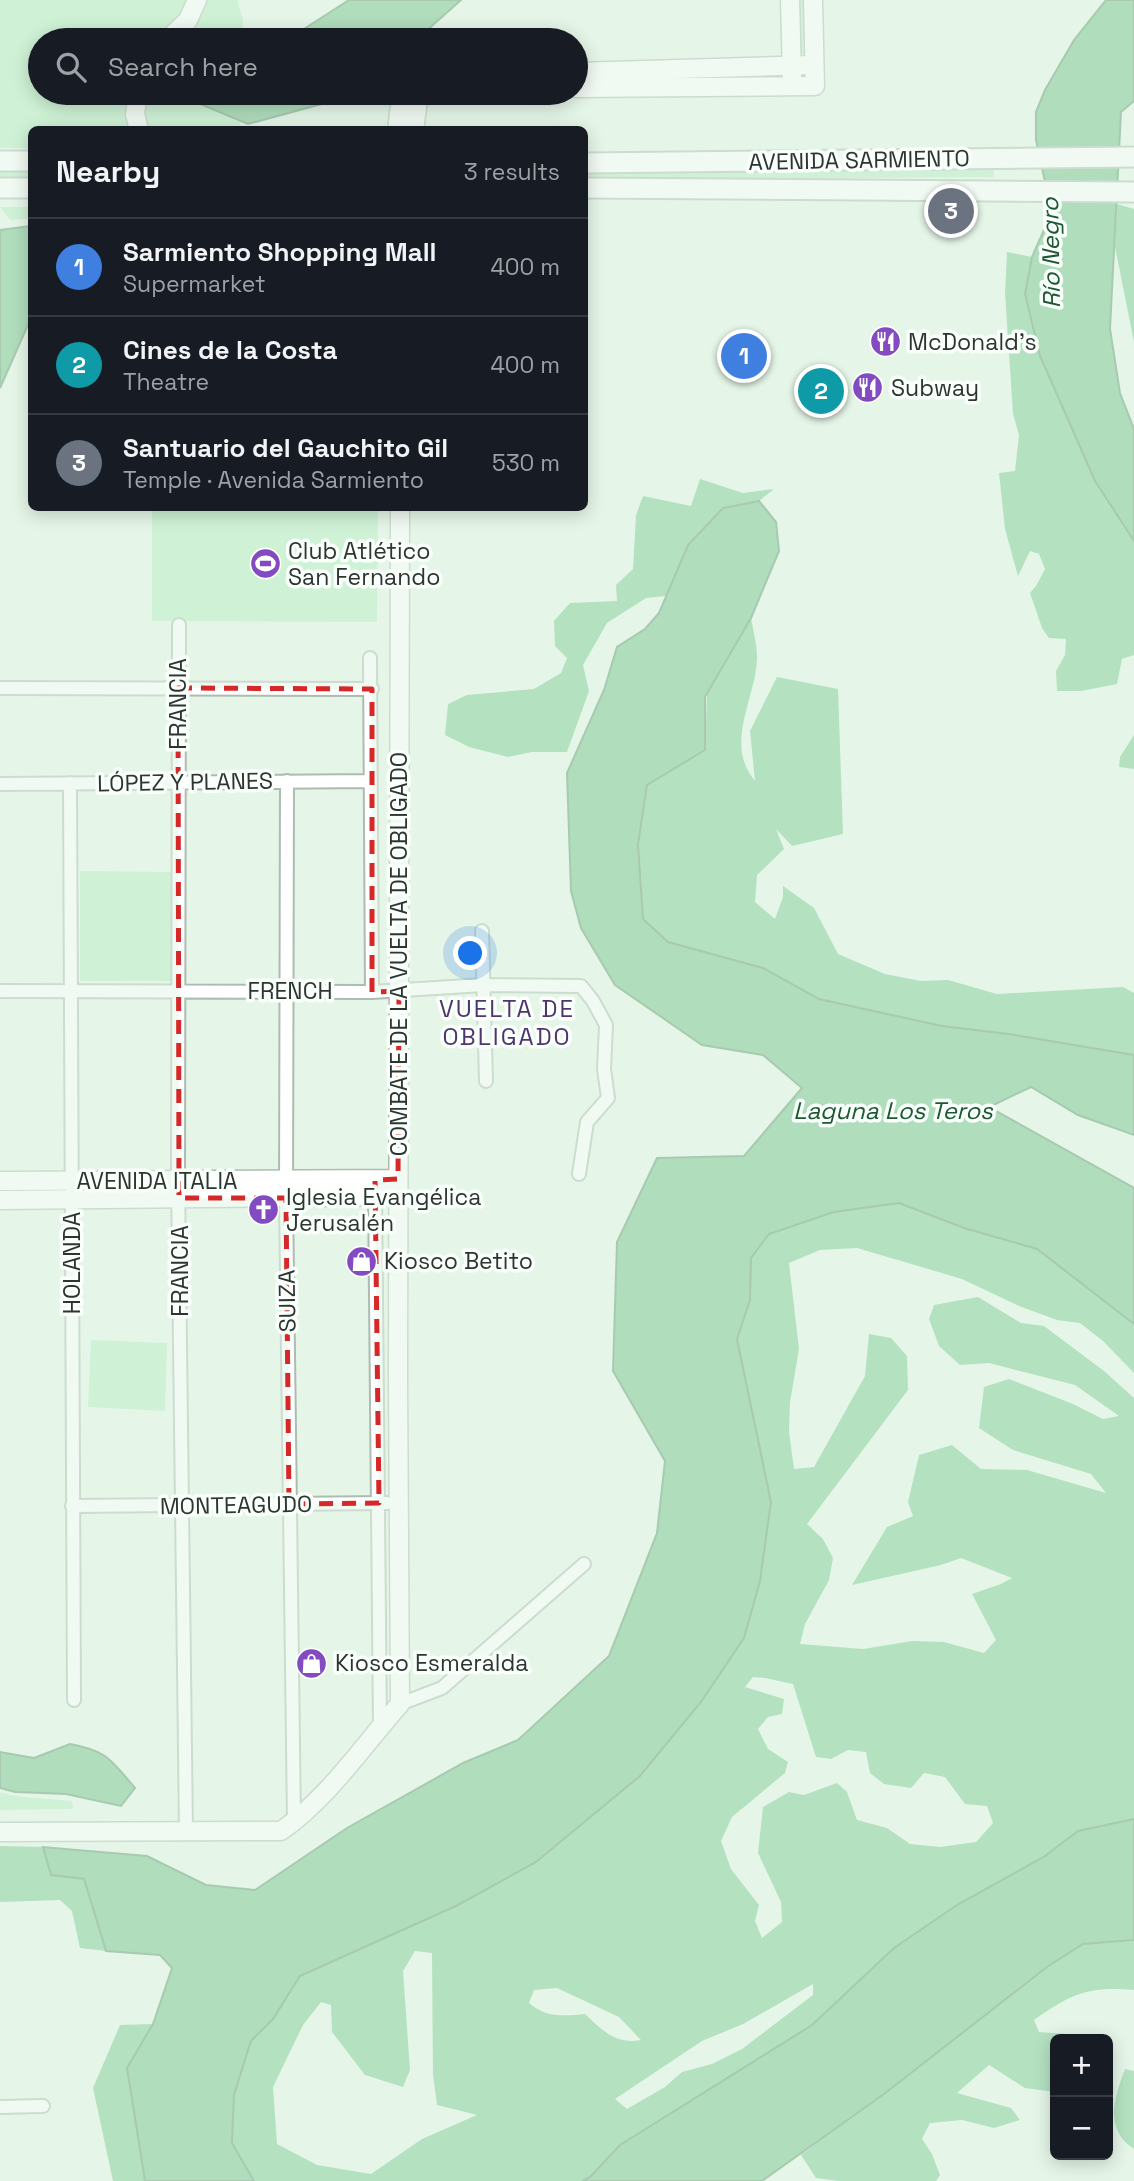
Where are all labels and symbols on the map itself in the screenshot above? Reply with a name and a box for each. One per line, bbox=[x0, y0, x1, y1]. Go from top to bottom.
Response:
street label: AVENIDA SARMIENTO bbox=[748, 143, 970, 177]
pin: 3 bbox=[928, 185, 974, 237]
water label: Río Negro bbox=[1034, 196, 1067, 309]
restaurant icon: McDonald's bbox=[868, 325, 902, 359]
place label: McDonald's bbox=[908, 327, 1037, 357]
pin: 1 bbox=[721, 330, 767, 382]
pin: 2 bbox=[798, 365, 844, 417]
restaurant icon: Subway bbox=[851, 371, 885, 405]
place label: Subway bbox=[891, 373, 979, 403]
place label: Club Atlético San Fernando bbox=[288, 536, 440, 592]
sports icon: Club Atlético San Fernando bbox=[248, 547, 282, 581]
street label: FRANCIA bbox=[163, 658, 193, 750]
street label: COMBATE DE LA VUELTA DE OBLIGADO bbox=[384, 752, 414, 1156]
street label: LÓPEZ Y PLANES bbox=[97, 765, 273, 799]
your location bbox=[453, 936, 487, 970]
street label: FRENCH bbox=[247, 976, 333, 1006]
district label: VUELTA DE OBLIGADO bbox=[439, 993, 575, 1052]
water label: Laguna Los Teros bbox=[793, 1095, 994, 1126]
street label: AVENIDA ITALIA bbox=[76, 1166, 238, 1196]
place label: Iglesia Evangélica Jerusalén bbox=[286, 1182, 481, 1238]
church icon: Iglesia Evangélica Jerusalén bbox=[246, 1193, 280, 1227]
street label: HOLANDA bbox=[57, 1212, 87, 1314]
street label: FRANCIA bbox=[165, 1225, 195, 1317]
shop icon: Kiosco Betito bbox=[344, 1244, 378, 1278]
place label: Kiosco Betito bbox=[384, 1246, 533, 1276]
street label: SUIZA bbox=[271, 1269, 303, 1333]
street label: MONTEAGUDO bbox=[160, 1489, 312, 1521]
shop icon: Kiosco Esmeralda bbox=[295, 1646, 329, 1680]
place label: Kiosco Esmeralda bbox=[335, 1648, 529, 1678]

